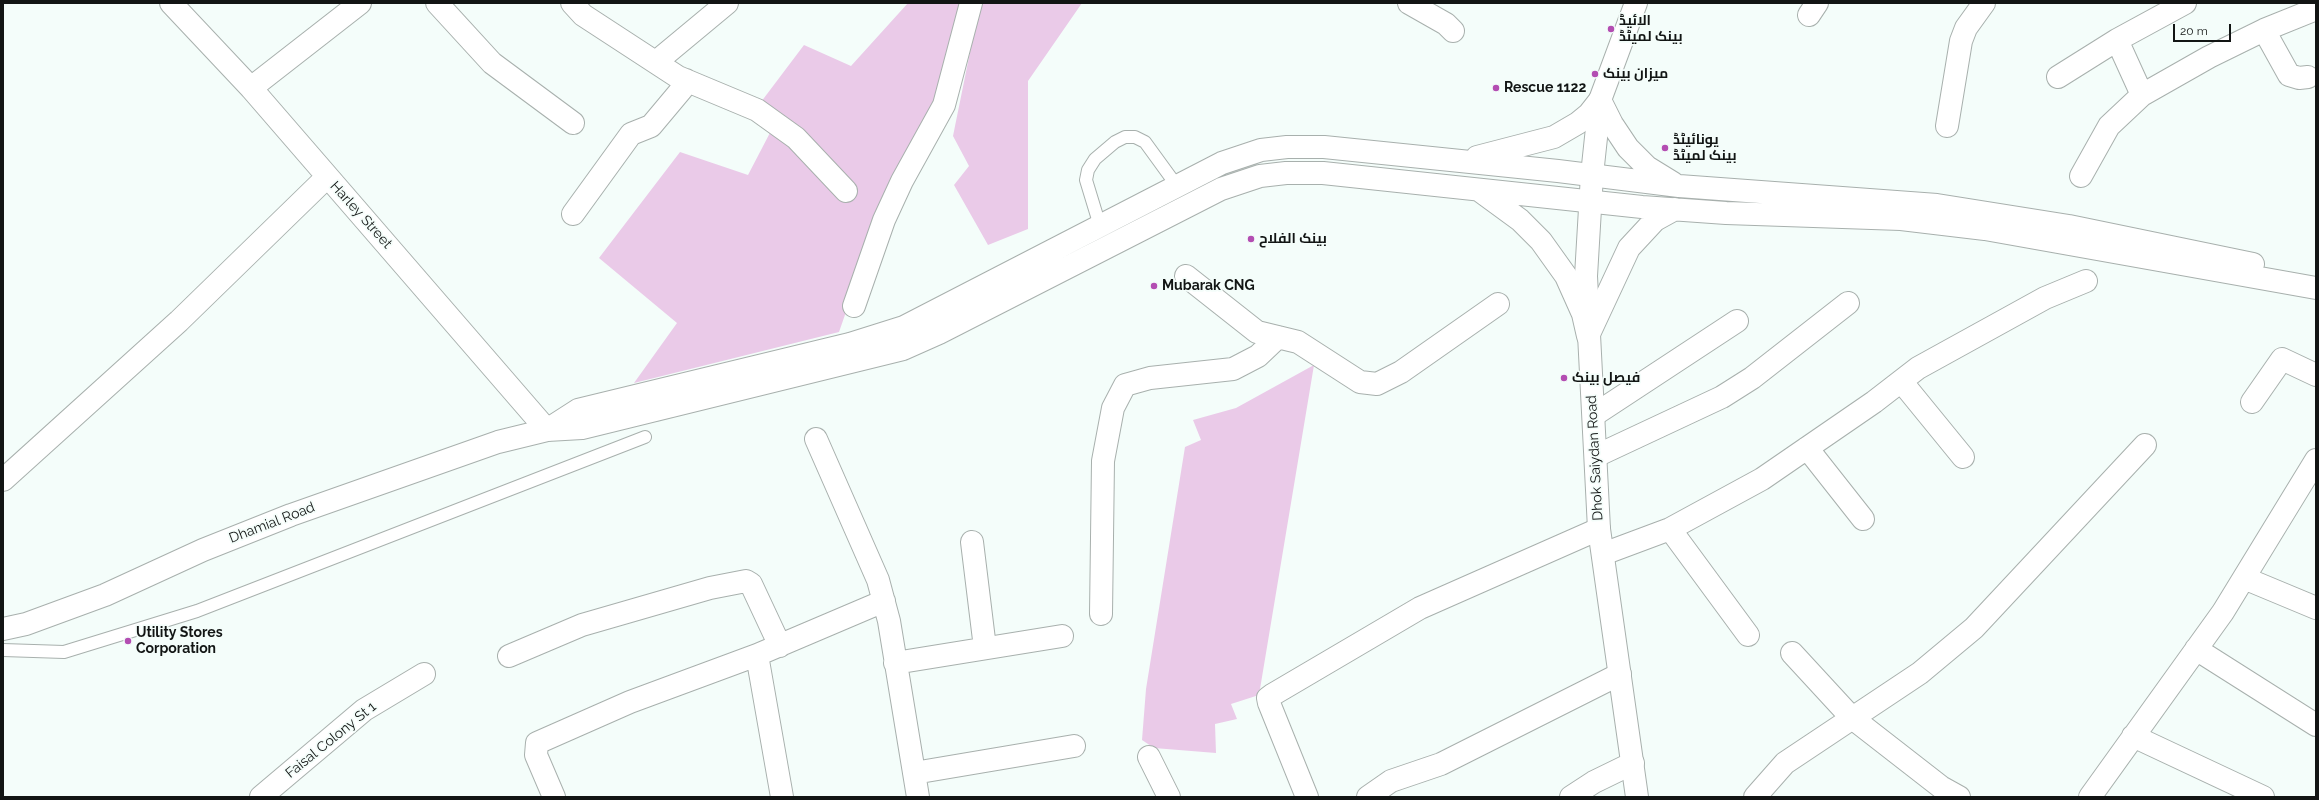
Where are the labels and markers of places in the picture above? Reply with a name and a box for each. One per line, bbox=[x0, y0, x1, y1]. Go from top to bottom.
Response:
place label: الائیڈ بینک لمیٹڈ bbox=[1619, 13, 1683, 46]
marker: الائیڈ بینک لمیٹڈ bbox=[1606, 24, 1616, 34]
place label: میزان بینک bbox=[1603, 66, 1668, 82]
marker: میزان بینک bbox=[1590, 69, 1600, 79]
place label: Rescue 1122 bbox=[1504, 80, 1586, 96]
marker: Rescue 1122 bbox=[1491, 83, 1501, 93]
place label: یونائیٹڈ بینک لمیٹڈ bbox=[1673, 132, 1737, 164]
marker: یونائیٹڈ بینک لمیٹڈ bbox=[1660, 143, 1670, 153]
place label: بینک الفلاح bbox=[1259, 231, 1327, 247]
marker: بینک الفلاح bbox=[1246, 234, 1256, 244]
place label: Mubarak CNG bbox=[1162, 278, 1255, 294]
marker: Mubarak CNG bbox=[1149, 281, 1159, 291]
place label: فیصل بینک bbox=[1572, 370, 1640, 386]
marker: فیصل بینک bbox=[1559, 373, 1569, 383]
place label: Utility Stores Corporation bbox=[136, 625, 223, 658]
marker: Utility Stores Corporation bbox=[123, 636, 133, 646]

